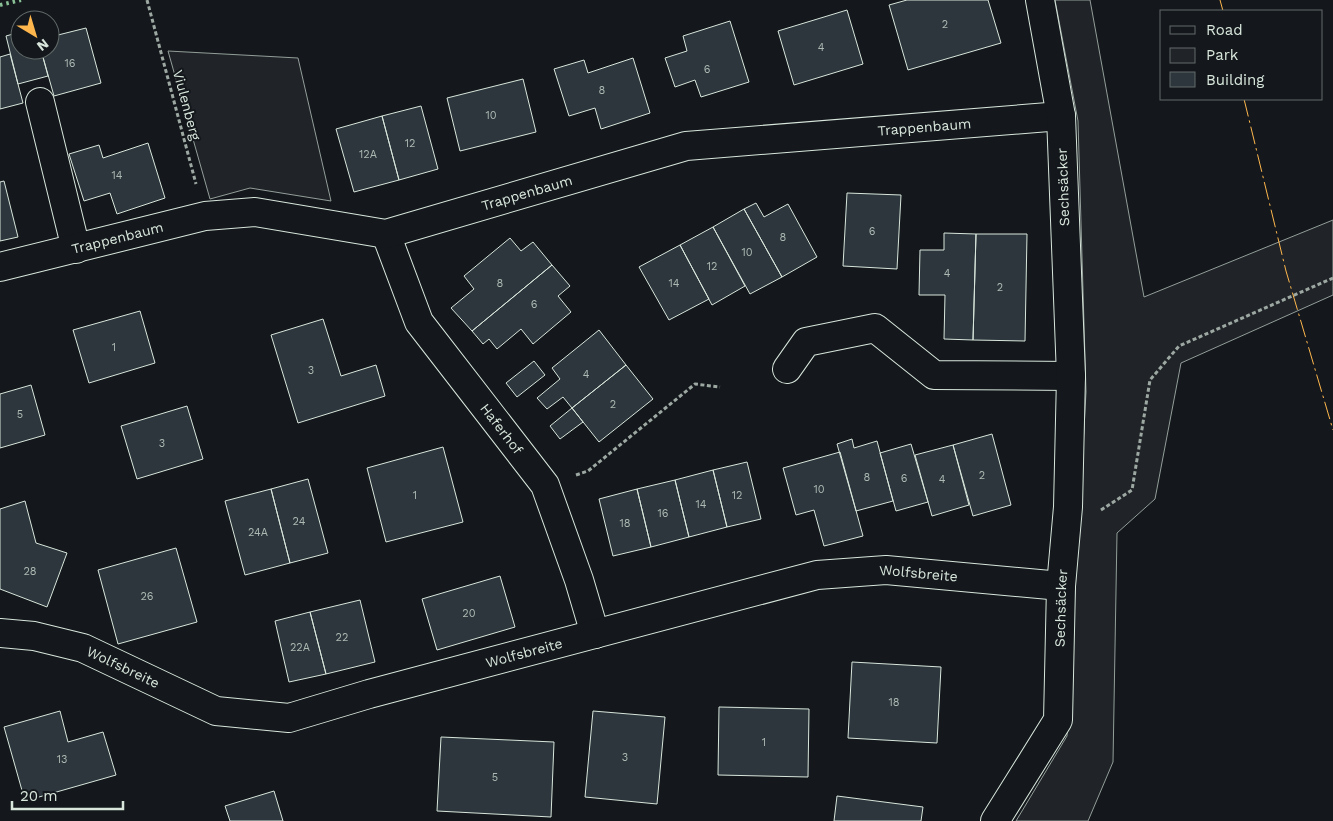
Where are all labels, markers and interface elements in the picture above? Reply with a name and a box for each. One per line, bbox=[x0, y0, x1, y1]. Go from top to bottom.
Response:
north arrow bbox=[10, 10, 60, 60]
legend bbox=[1160, 10, 1323, 100]
house number: 2 bbox=[942, 18, 948, 31]
text: Road bbox=[1206, 21, 1243, 39]
text: N bbox=[34, 36, 52, 55]
house number: 4 bbox=[818, 41, 825, 54]
text: Park bbox=[1206, 46, 1239, 64]
house number: 16 bbox=[65, 57, 76, 70]
house number: 6 bbox=[704, 63, 711, 76]
street label: Viulenberg bbox=[170, 68, 204, 142]
text: Building bbox=[1206, 71, 1264, 89]
house number: 8 bbox=[599, 84, 606, 97]
house number: 10 bbox=[485, 109, 497, 122]
street label: Trappenbaum bbox=[877, 115, 972, 139]
house number: 12 bbox=[405, 137, 415, 150]
street label: Sechsäcker bbox=[1054, 147, 1072, 226]
house number: 12A bbox=[359, 148, 377, 161]
house number: 14 bbox=[111, 169, 123, 182]
street label: Trappenbaum bbox=[479, 172, 574, 214]
street label: Trappenbaum bbox=[70, 219, 165, 257]
house number: 6 bbox=[869, 225, 876, 238]
house number: 8 bbox=[780, 231, 787, 244]
house number: 10 bbox=[741, 246, 753, 259]
house number: 12 bbox=[707, 260, 717, 273]
house number: 4 bbox=[944, 267, 951, 280]
house number: 8 bbox=[497, 277, 504, 290]
house number: 14 bbox=[668, 277, 680, 290]
house number: 2 bbox=[997, 281, 1003, 294]
house number: 6 bbox=[531, 298, 538, 311]
house number: 1 bbox=[112, 341, 116, 354]
house number: 3 bbox=[308, 364, 314, 377]
house number: 4 bbox=[583, 368, 590, 381]
house number: 2 bbox=[610, 398, 616, 411]
street label: Haferhof bbox=[477, 400, 526, 458]
house number: 5 bbox=[17, 408, 23, 421]
house number: 3 bbox=[159, 437, 165, 450]
house number: 2 bbox=[979, 469, 985, 482]
house number: 8 bbox=[864, 471, 871, 484]
house number: 6 bbox=[901, 472, 908, 485]
house number: 4 bbox=[939, 473, 946, 486]
house number: 10 bbox=[813, 483, 825, 496]
house number: 1 bbox=[413, 489, 417, 502]
house number: 12 bbox=[732, 489, 742, 502]
house number: 14 bbox=[695, 498, 707, 511]
house number: 16 bbox=[658, 507, 669, 520]
house number: 24 bbox=[293, 515, 306, 528]
house number: 18 bbox=[619, 517, 631, 530]
house number: 24A bbox=[248, 526, 268, 539]
street label: Wolfsbreite bbox=[879, 562, 958, 585]
house number: 28 bbox=[23, 565, 37, 578]
street label: Sechsäcker bbox=[1052, 568, 1070, 647]
house number: 26 bbox=[140, 590, 154, 603]
house number: 20 bbox=[462, 607, 476, 620]
house number: 22 bbox=[336, 631, 348, 644]
street label: Wolfsbreite bbox=[484, 635, 564, 671]
house number: 22A bbox=[290, 641, 310, 654]
street label: Wolfsbreite bbox=[84, 643, 162, 691]
house number: 18 bbox=[888, 696, 900, 709]
house number: 1 bbox=[762, 736, 766, 749]
house number: 3 bbox=[622, 751, 628, 764]
house number: 13 bbox=[57, 753, 67, 766]
house number: 5 bbox=[492, 771, 498, 784]
scale bar bbox=[12, 778, 124, 810]
text: 20 m bbox=[20, 787, 58, 805]

